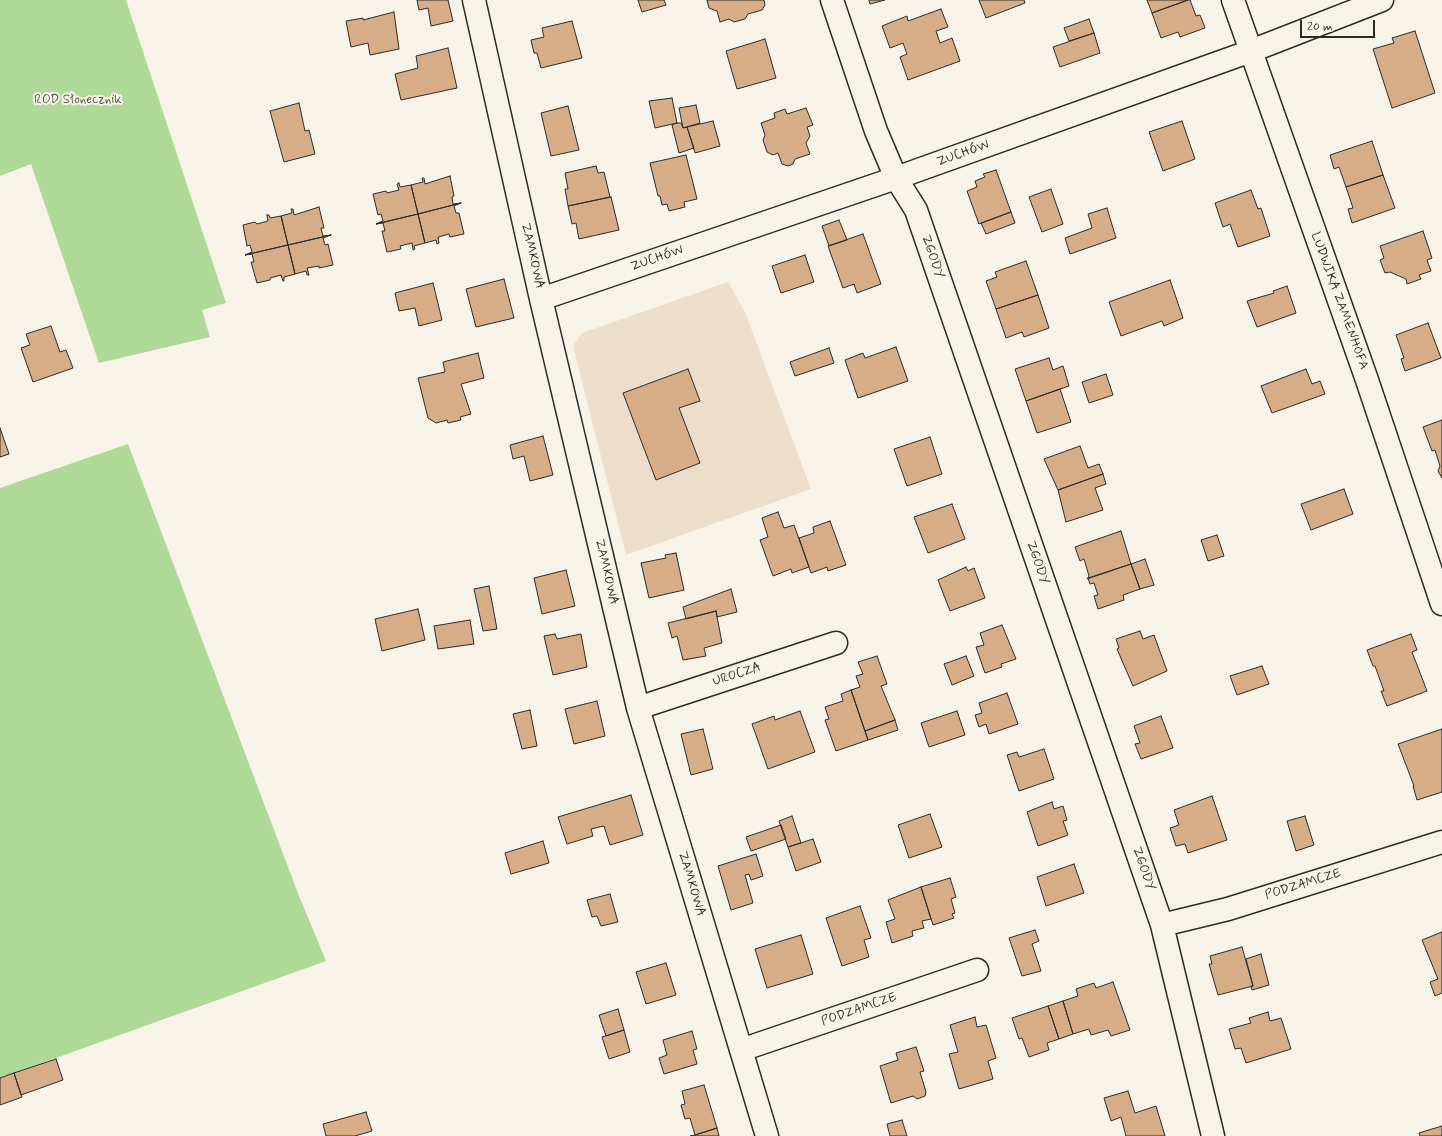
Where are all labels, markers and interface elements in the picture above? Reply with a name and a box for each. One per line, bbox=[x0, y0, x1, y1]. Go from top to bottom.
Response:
scale bar bbox=[1302, 12, 1377, 38]
text: 20 m bbox=[1307, 19, 1333, 35]
park label: ROD Słonecznik bbox=[34, 92, 122, 108]
street label: ZUCHÓW bbox=[935, 137, 991, 171]
street label: ZAMKOWA bbox=[517, 222, 547, 290]
street label: LUDWIKA ZAMENHOFA bbox=[1307, 230, 1371, 372]
street label: ZGODY bbox=[917, 233, 947, 281]
street label: ZUCHÓW bbox=[629, 243, 685, 275]
street label: ZAMKOWA bbox=[591, 538, 621, 606]
street label: ZGODY bbox=[1022, 539, 1052, 587]
street label: UROCZA bbox=[711, 660, 763, 690]
street label: ZGODY bbox=[1128, 845, 1158, 893]
street label: ZAMKOWA bbox=[674, 850, 708, 918]
street label: PODZAMCZE bbox=[1263, 866, 1343, 904]
street label: PODZAMCZE bbox=[819, 990, 899, 1030]

